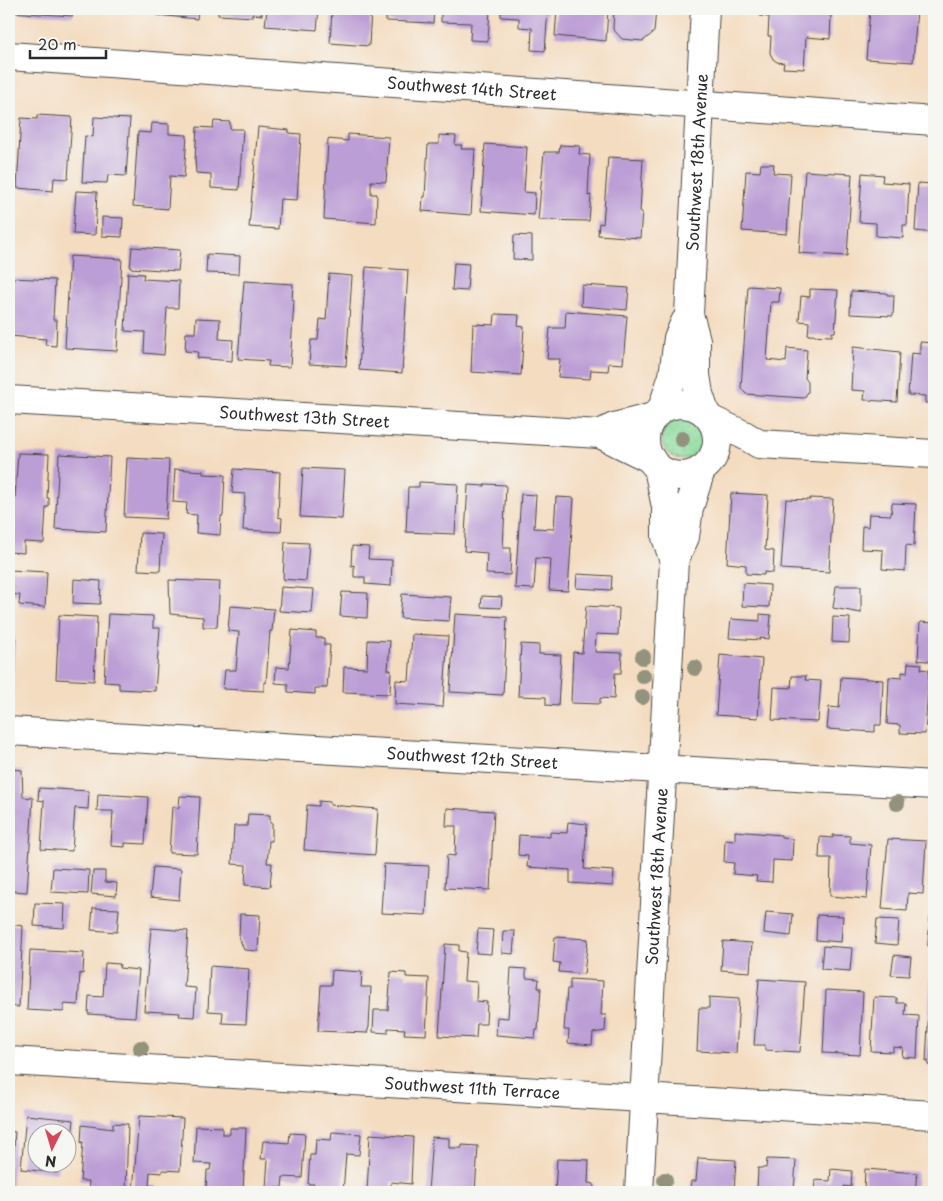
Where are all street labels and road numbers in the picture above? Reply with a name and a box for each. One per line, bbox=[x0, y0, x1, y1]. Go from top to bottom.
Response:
street label: Southwest 14th Street bbox=[387, 70, 558, 105]
street label: Southwest 18th Avenue bbox=[679, 73, 713, 251]
street label: Southwest 13th Street bbox=[219, 399, 391, 433]
street label: Southwest 12th Street bbox=[386, 740, 559, 774]
street label: Southwest 18th Avenue bbox=[639, 787, 672, 966]
street label: Southwest 11th Terrace bbox=[384, 1070, 561, 1104]

